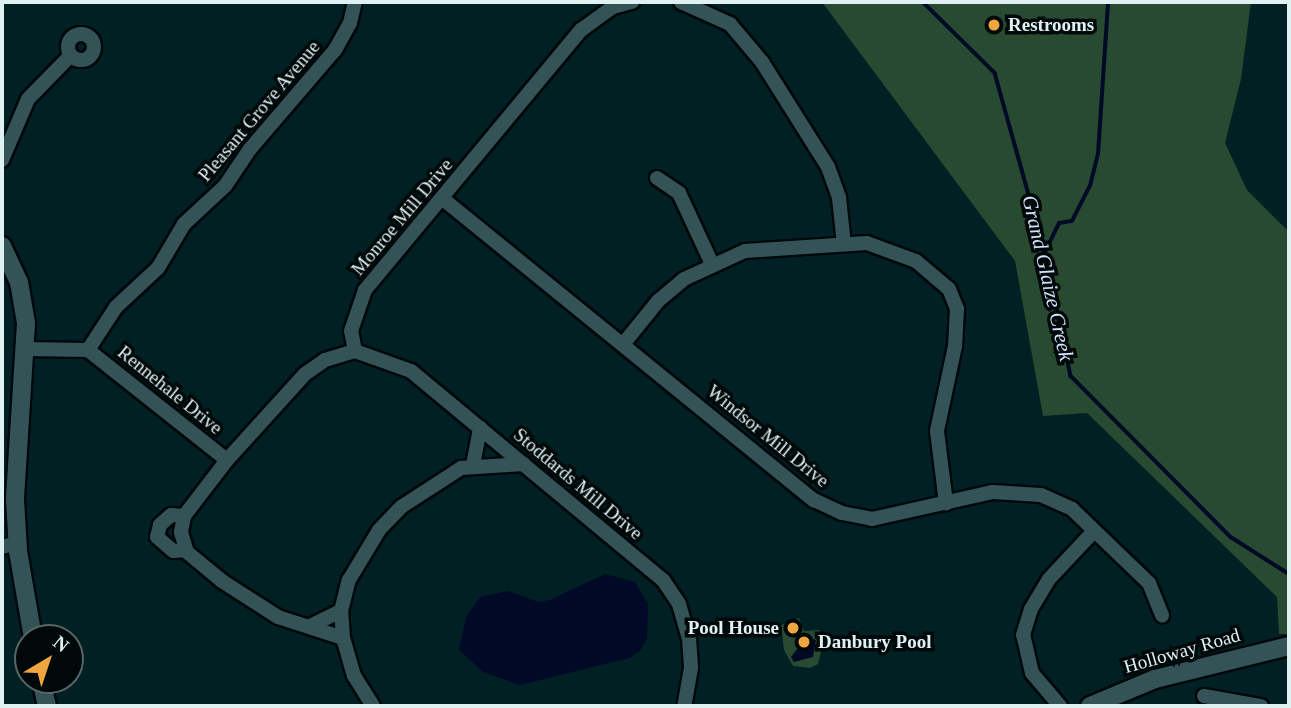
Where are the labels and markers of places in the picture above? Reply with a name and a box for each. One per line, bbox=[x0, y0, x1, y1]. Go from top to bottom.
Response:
place label: Restrooms bbox=[1008, 14, 1094, 36]
marker: Restrooms bbox=[986, 17, 1002, 33]
place label: Pool House bbox=[688, 617, 779, 639]
marker: Pool House bbox=[785, 620, 801, 636]
place label: Danbury Pool bbox=[818, 631, 931, 653]
marker: Danbury Pool bbox=[796, 634, 812, 650]

